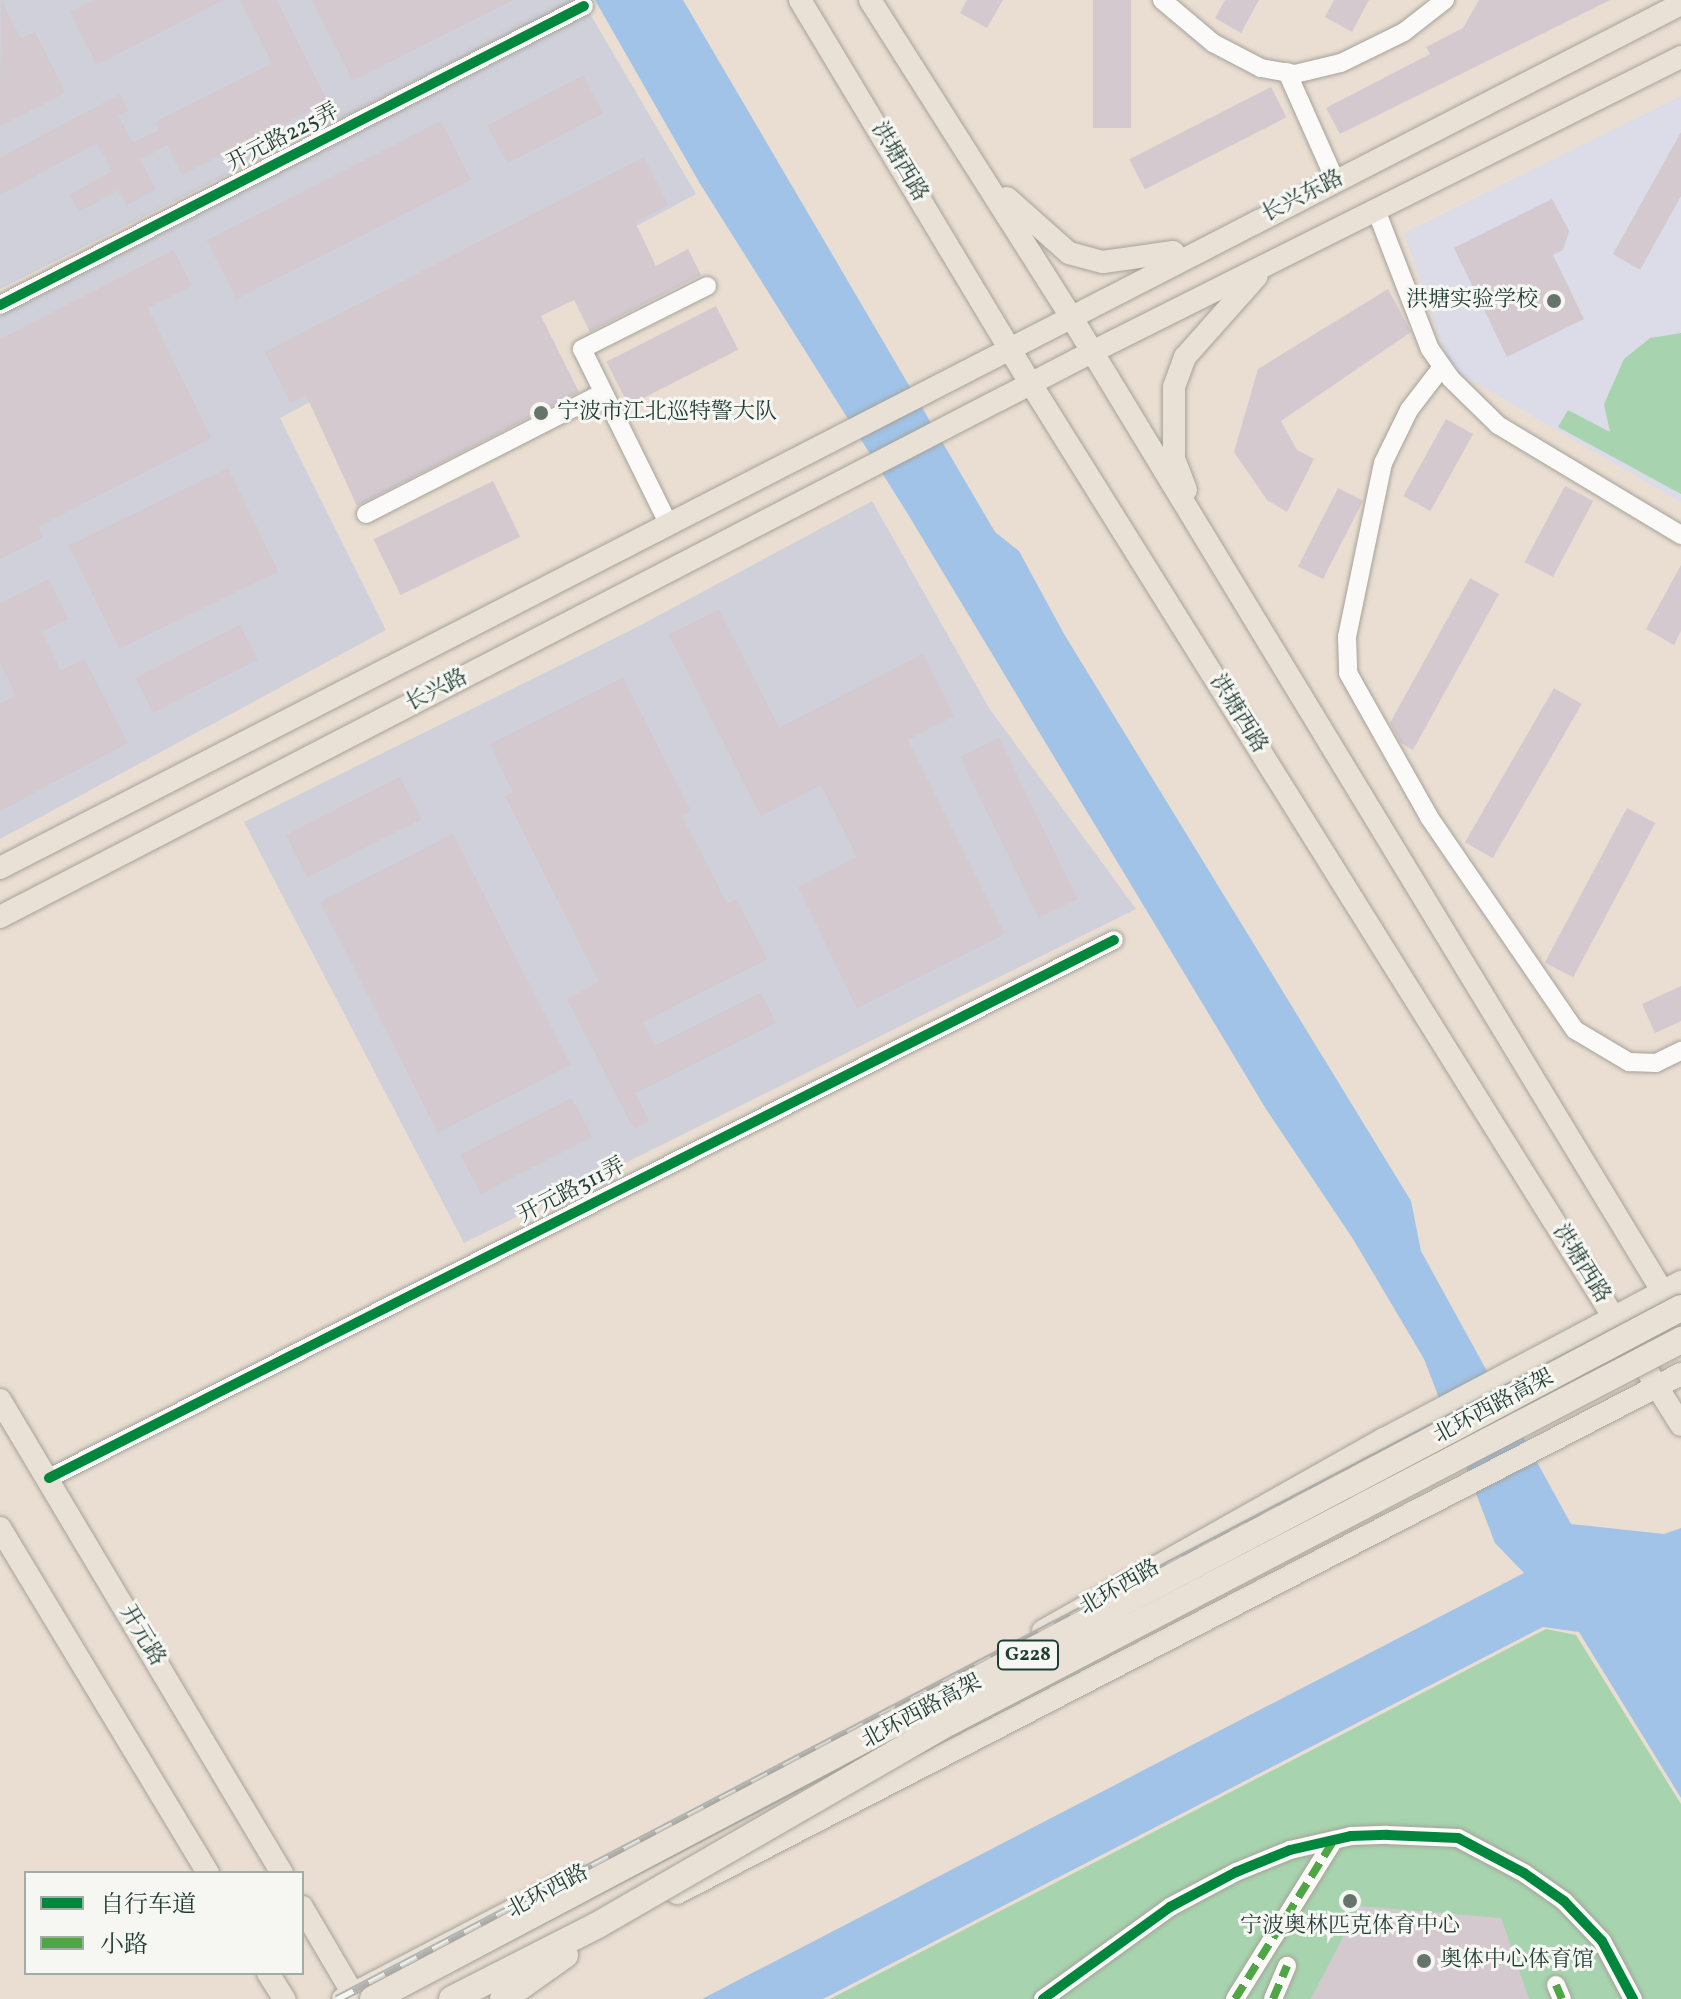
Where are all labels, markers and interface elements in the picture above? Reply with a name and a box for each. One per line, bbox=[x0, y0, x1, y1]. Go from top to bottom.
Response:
street label: 开元路225弄 bbox=[223, 98, 343, 178]
street label: 洪塘西路 bbox=[865, 117, 933, 207]
street label: 长兴东路 bbox=[1258, 165, 1348, 229]
place label: 洪塘实验学校 bbox=[1406, 288, 1538, 314]
marker: 洪塘实验学校 bbox=[1545, 292, 1563, 310]
place label: 宁波市江北巡特警大队 bbox=[557, 400, 777, 426]
marker: 宁波市江北巡特警大队 bbox=[532, 404, 550, 422]
street label: 长兴路 bbox=[402, 664, 472, 718]
street label: 洪塘西路 bbox=[1203, 670, 1273, 758]
street label: 开元路311弄 bbox=[514, 1153, 630, 1229]
street label: 洪塘西路 bbox=[1546, 1220, 1616, 1308]
street label: 北环西路高架 bbox=[1430, 1364, 1558, 1450]
street label: 北环西路 bbox=[1075, 1555, 1165, 1621]
street label: 开元路 bbox=[114, 1601, 170, 1671]
road number: G228 bbox=[996, 1639, 1060, 1671]
street label: 北环西路高架 bbox=[858, 1669, 986, 1755]
street label: 北环西路 bbox=[503, 1860, 593, 1924]
legend bbox=[24, 1871, 304, 1975]
text: 自行车道 bbox=[100, 1889, 196, 1923]
marker: 宁波奥林匹克体育中心 bbox=[1341, 1892, 1359, 1910]
place label: 宁波奥林匹克体育中心 bbox=[1240, 1914, 1460, 1940]
text: 小路 bbox=[100, 1929, 148, 1963]
place label: 奥体中心体育馆 bbox=[1440, 1948, 1594, 1974]
marker: 奥体中心体育馆 bbox=[1415, 1952, 1433, 1970]

